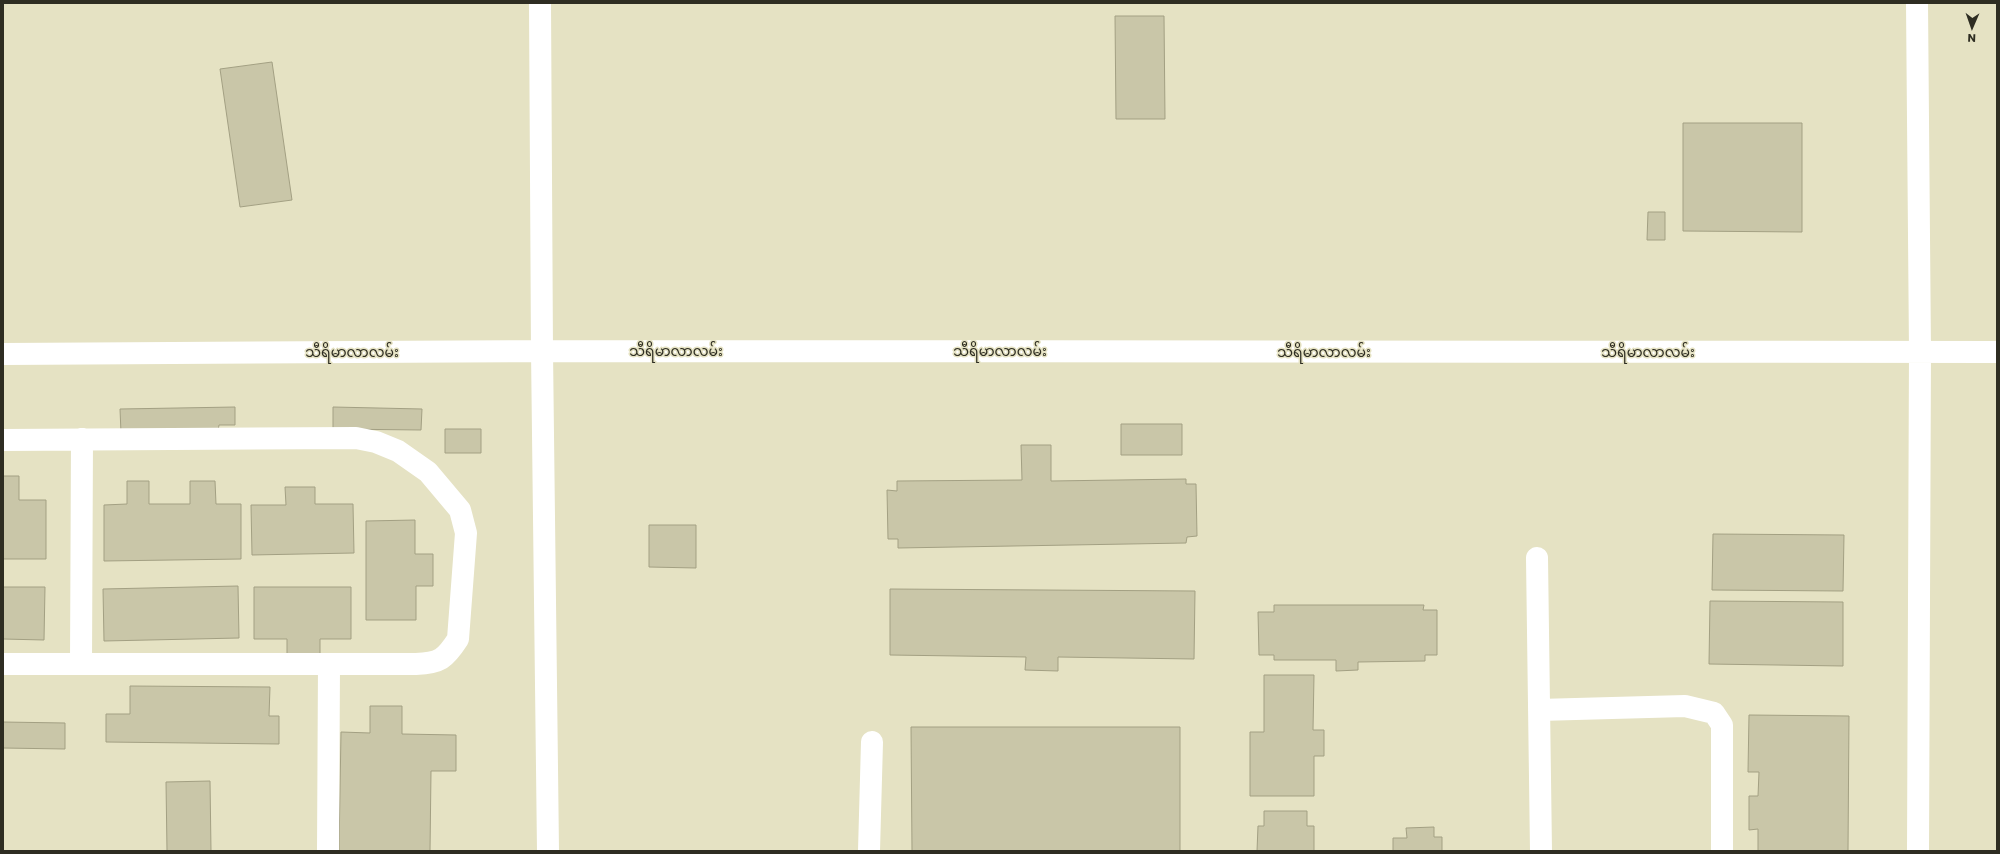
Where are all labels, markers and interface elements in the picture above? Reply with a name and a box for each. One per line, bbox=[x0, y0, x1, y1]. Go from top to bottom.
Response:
north arrow bbox=[1952, 8, 1992, 48]
text: N bbox=[1967, 30, 1976, 46]
street label: သီရိမာလာလမ်း bbox=[629, 341, 723, 363]
street label: သီရိမာလာလမ်း bbox=[953, 341, 1047, 363]
street label: သီရိမာလာလမ်း bbox=[305, 342, 399, 364]
street label: သီရိမာလာလမ်း bbox=[1277, 342, 1371, 364]
street label: သီရိမာလာလမ်း bbox=[1601, 342, 1695, 364]

